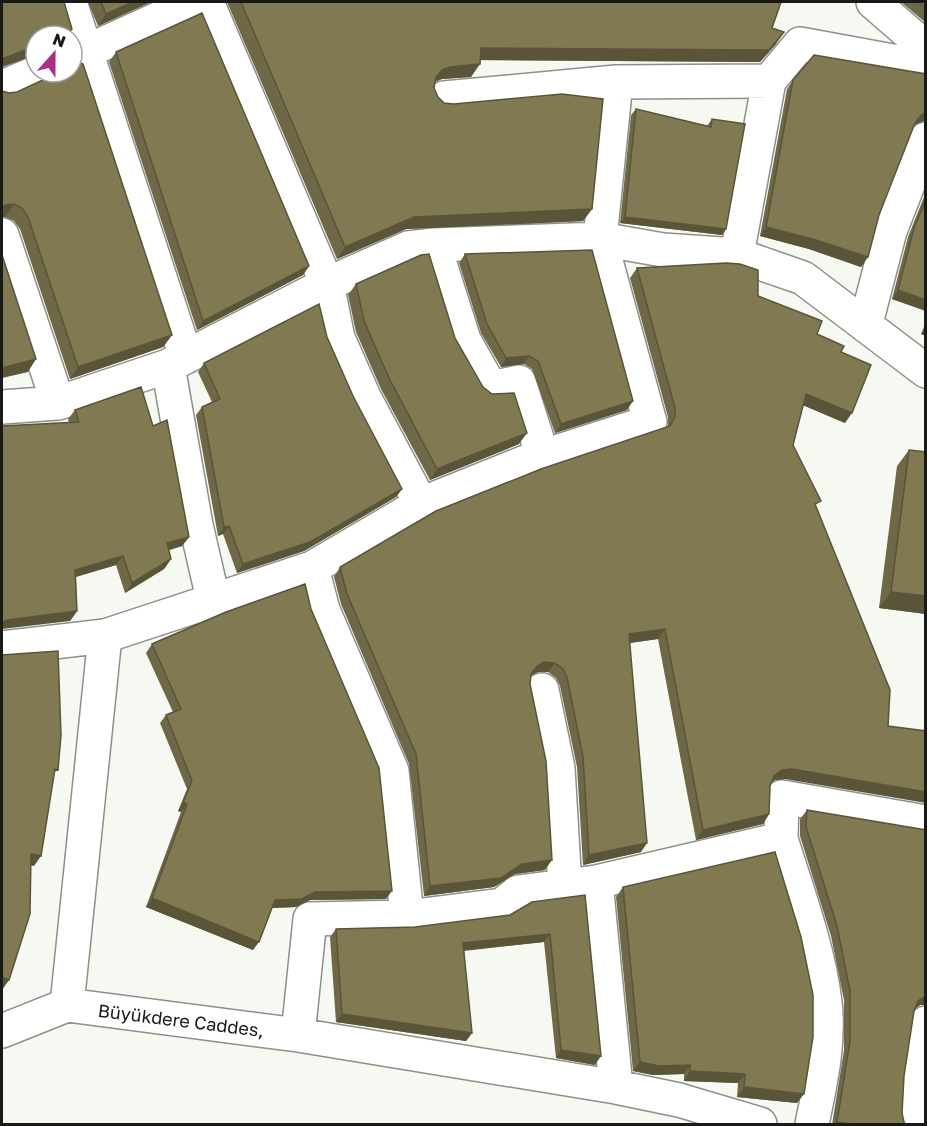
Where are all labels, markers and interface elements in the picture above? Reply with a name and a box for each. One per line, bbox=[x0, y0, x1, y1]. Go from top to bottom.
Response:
north arrow bbox=[24, 24, 84, 84]
text: N bbox=[50, 28, 69, 52]
street label: Büyükdere Caddes, bbox=[97, 999, 265, 1041]

